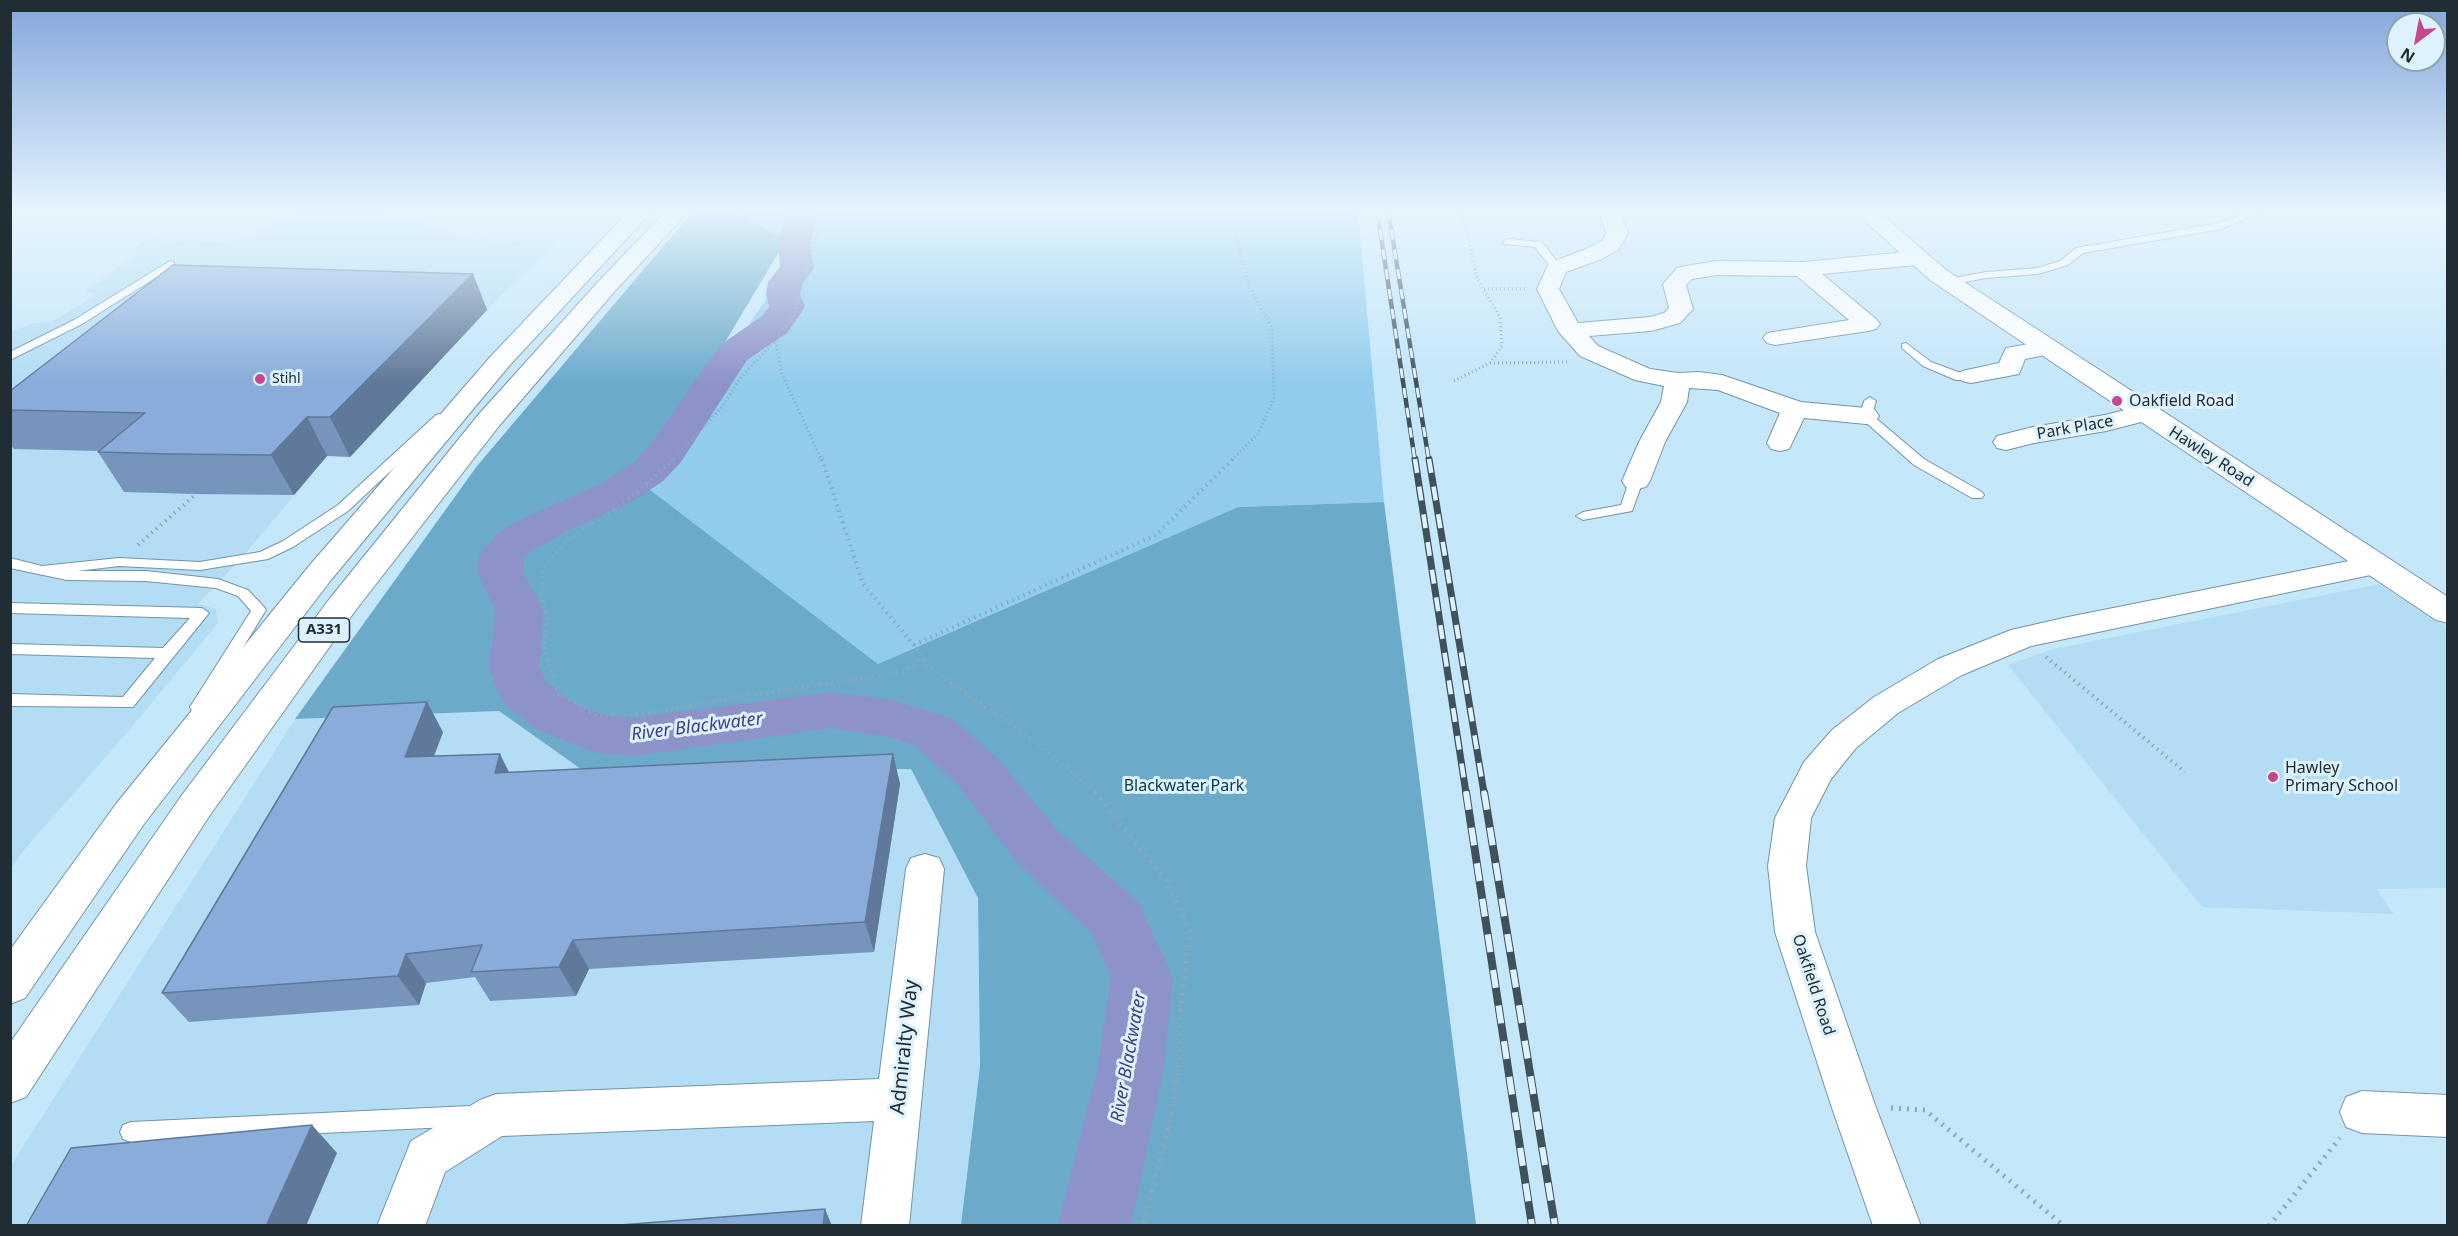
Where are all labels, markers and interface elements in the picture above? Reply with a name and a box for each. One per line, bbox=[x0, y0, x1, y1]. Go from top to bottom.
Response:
north arrow bbox=[2386, 12, 2446, 72]
text: N bbox=[2396, 43, 2419, 68]
place label: Stihl bbox=[272, 371, 301, 387]
marker: Stihl bbox=[253, 372, 267, 386]
place label: Oakfield Road bbox=[2129, 391, 2234, 411]
marker: Oakfield Road bbox=[2110, 394, 2124, 408]
street label: Park Place bbox=[2035, 412, 2115, 444]
street label: Hawley Road bbox=[2165, 423, 2257, 491]
road number: A331 bbox=[298, 618, 350, 642]
water label: River Blackwater bbox=[630, 708, 764, 746]
place label: Hawley Primary School bbox=[2285, 758, 2398, 796]
marker: Hawley Primary School bbox=[2266, 770, 2280, 784]
park label: Blackwater Park bbox=[1124, 776, 1244, 796]
street label: Oakfield Road bbox=[1788, 932, 1838, 1038]
street label: Admiralty Way bbox=[886, 978, 924, 1116]
water label: River Blackwater bbox=[1107, 990, 1151, 1124]

